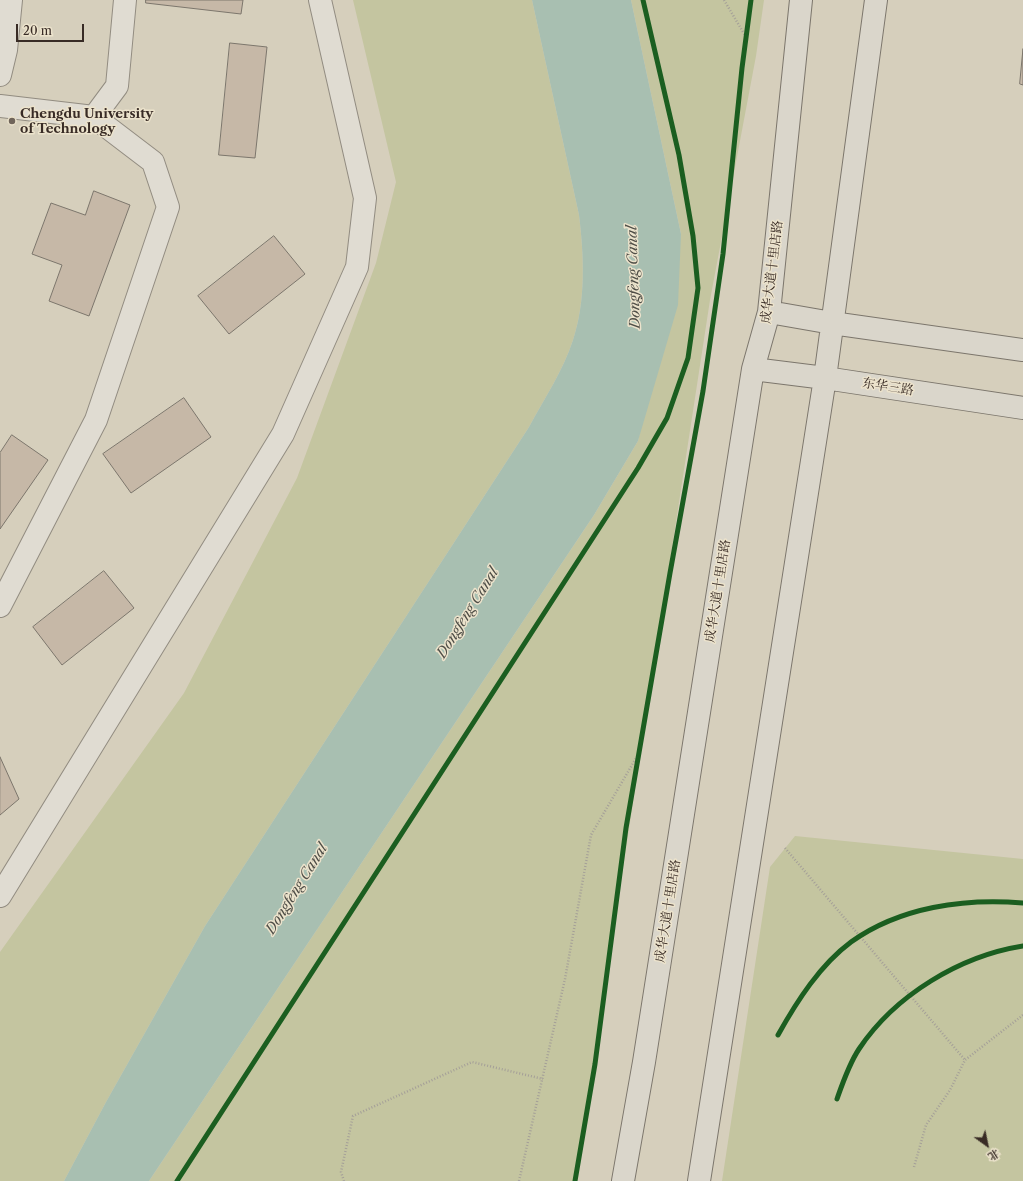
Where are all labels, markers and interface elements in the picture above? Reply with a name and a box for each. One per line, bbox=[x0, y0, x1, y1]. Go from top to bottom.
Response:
scale bar bbox=[18, 16, 86, 42]
text: 20 m bbox=[23, 23, 52, 38]
place label: Chengdu University of Technology bbox=[20, 106, 153, 137]
marker: Chengdu University of Technology bbox=[7, 116, 17, 126]
street label: 成华大道十里店路 bbox=[758, 219, 786, 325]
water label: Dongfeng Canal bbox=[624, 225, 644, 329]
street label: 东华三路 bbox=[861, 375, 915, 399]
street label: 成华大道十里店路 bbox=[702, 538, 734, 644]
water label: Dongfeng Canal bbox=[433, 565, 503, 661]
water label: Dongfeng Canal bbox=[262, 841, 332, 937]
street label: 成华大道十里店路 bbox=[652, 858, 684, 964]
north arrow bbox=[967, 1125, 1007, 1165]
text: 北 bbox=[985, 1146, 1002, 1164]

